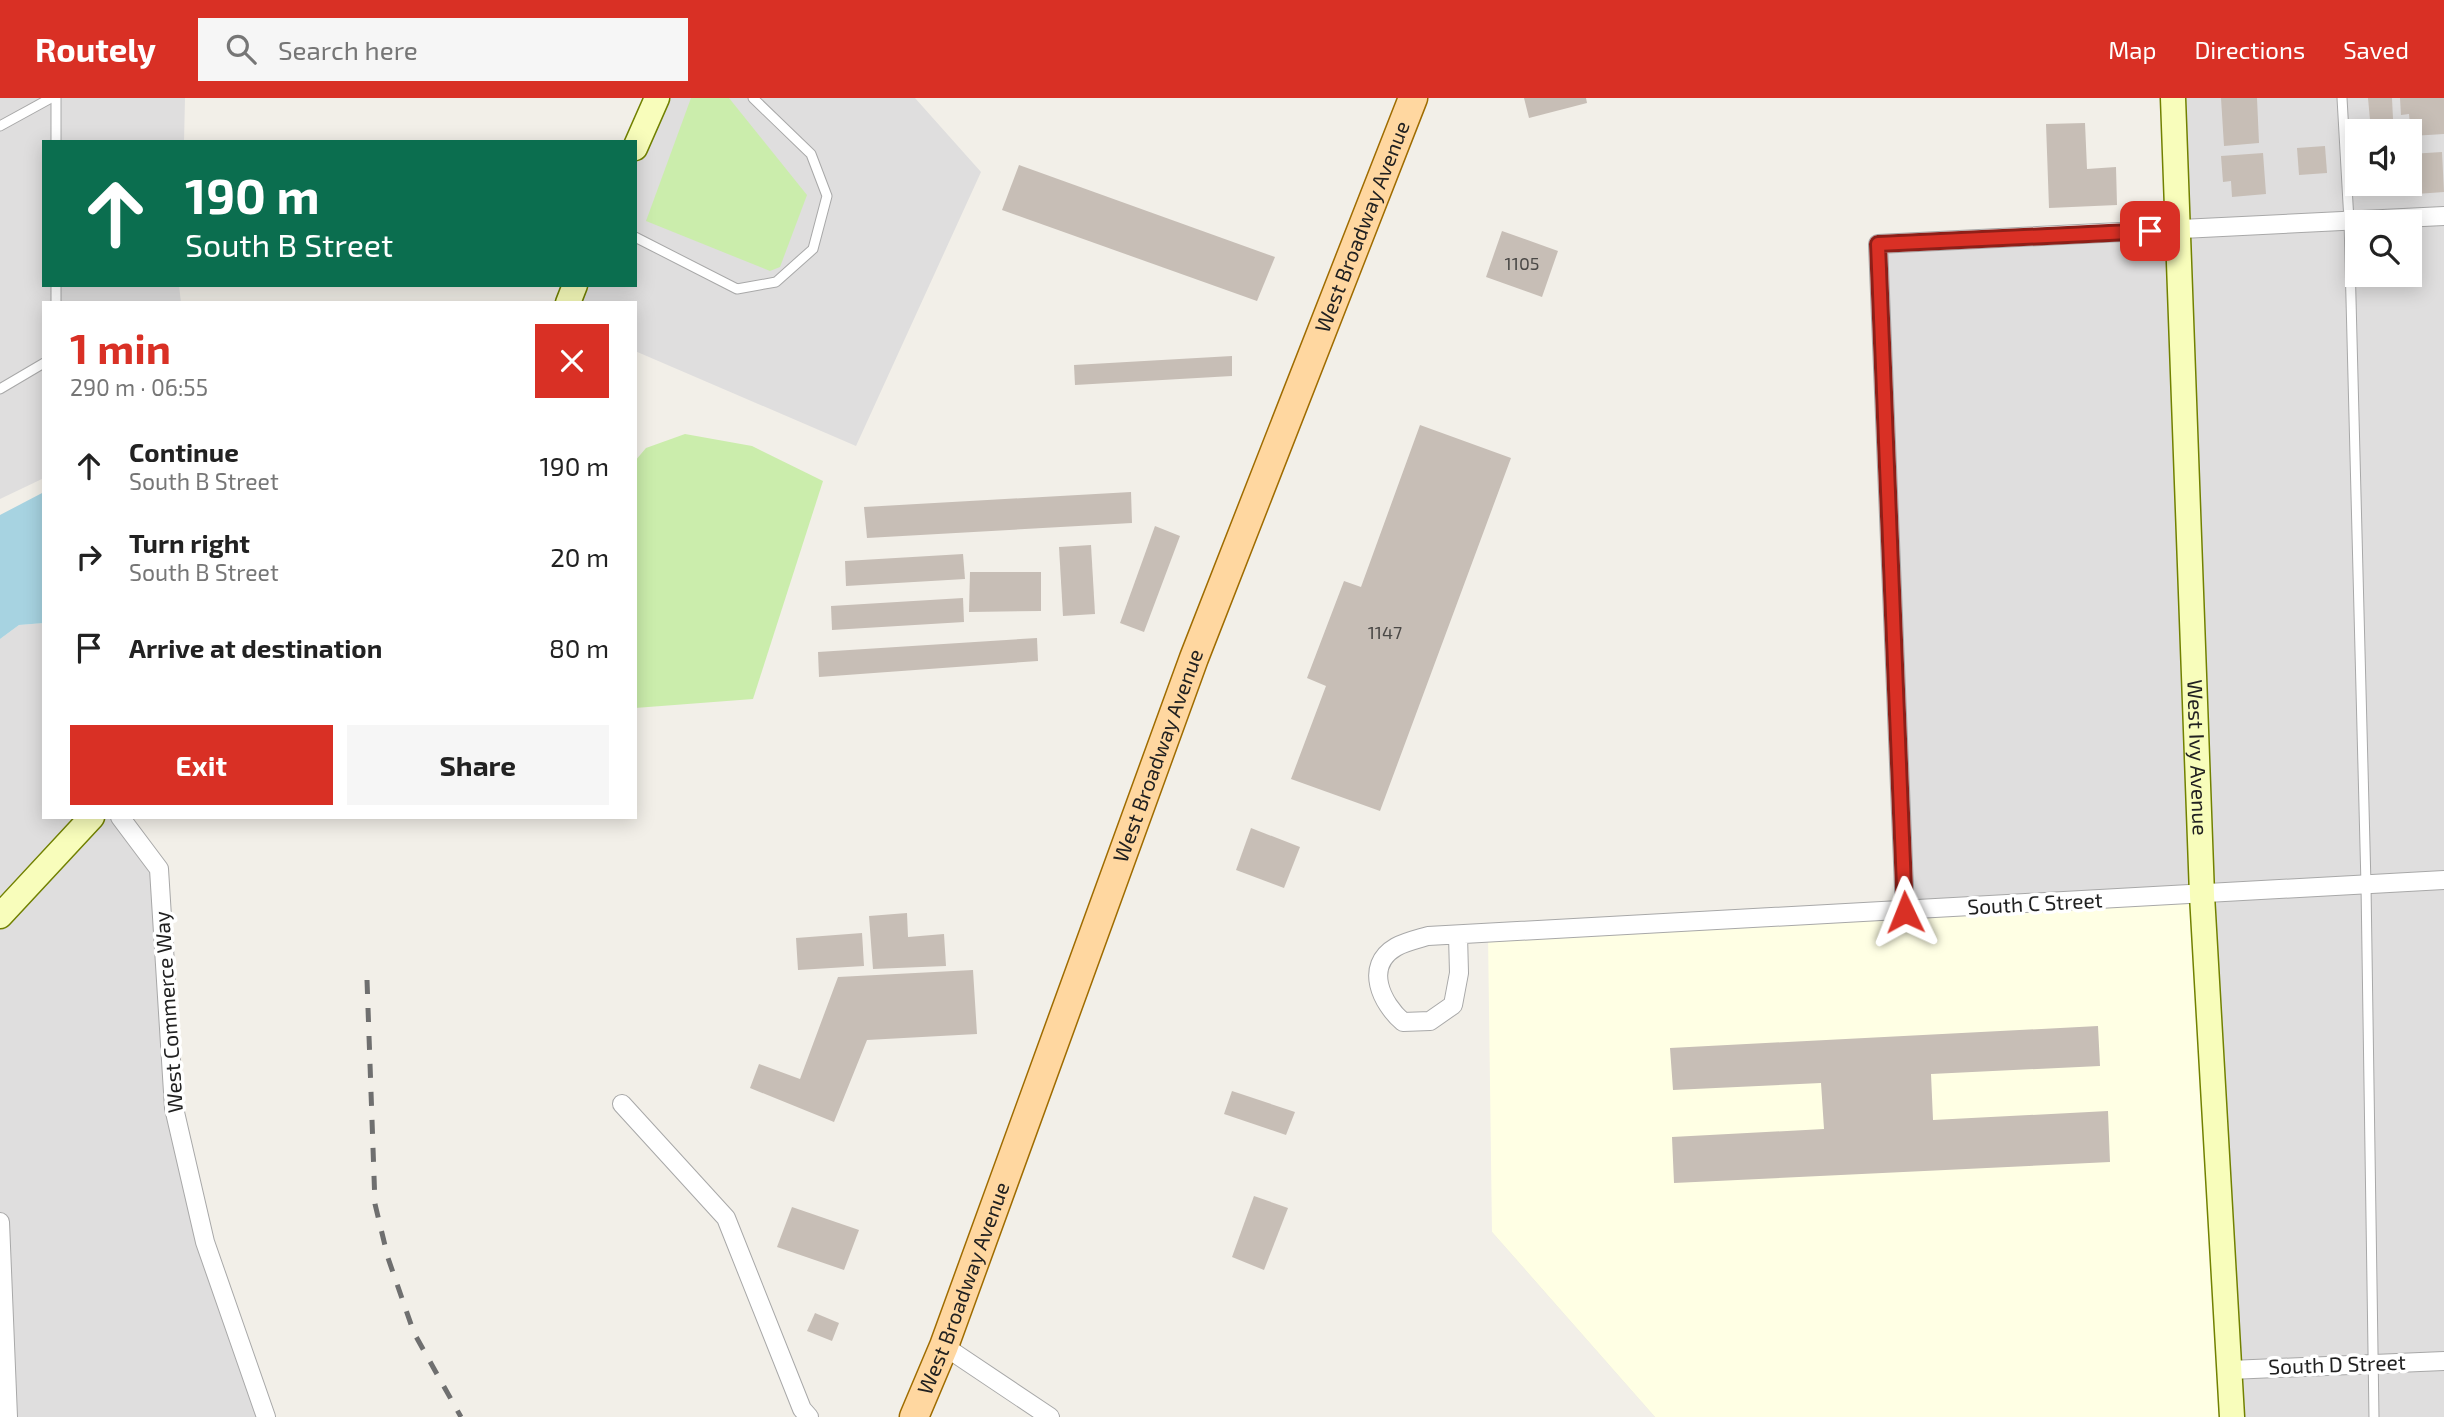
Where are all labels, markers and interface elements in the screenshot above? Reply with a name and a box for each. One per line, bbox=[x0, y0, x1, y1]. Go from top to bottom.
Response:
search box bbox=[198, 18, 688, 81]
text: Routely bbox=[35, 29, 156, 69]
icon: search bbox=[222, 30, 260, 68]
text: Search here bbox=[278, 34, 418, 65]
text: Map bbox=[2108, 35, 2156, 64]
text: Directions bbox=[2194, 35, 2305, 64]
text: Saved bbox=[2343, 35, 2409, 64]
street label: West Broadway Avenue bbox=[1309, 117, 1414, 336]
map controls bbox=[2345, 119, 2422, 287]
button: sound bbox=[2345, 119, 2422, 196]
text: 190 m bbox=[185, 165, 320, 224]
icon: ahead bbox=[70, 168, 161, 259]
pin bbox=[2120, 201, 2180, 261]
button: search bbox=[2345, 210, 2422, 287]
icon: arrive bbox=[2131, 212, 2169, 250]
text: South B Street bbox=[185, 225, 393, 263]
house number: 1105 bbox=[1505, 252, 1539, 274]
text: 1 min bbox=[70, 322, 171, 372]
button: close bbox=[535, 324, 609, 398]
text: 290 m · 06:55 bbox=[70, 373, 208, 401]
text: Continue bbox=[129, 436, 239, 467]
icon: ahead bbox=[70, 447, 108, 485]
text: 190 m bbox=[540, 450, 609, 481]
text: South B Street bbox=[129, 467, 279, 495]
text: Turn right bbox=[129, 527, 250, 558]
icon: right bbox=[70, 538, 108, 576]
text: 20 m bbox=[550, 541, 609, 572]
text: South B Street bbox=[129, 558, 279, 586]
house number: 1147 bbox=[1368, 621, 1402, 643]
icon: arrive bbox=[70, 629, 108, 667]
text: Arrive at destination bbox=[129, 632, 382, 663]
text: 80 m bbox=[549, 632, 609, 663]
street label: West Broadway Avenue bbox=[1107, 645, 1207, 865]
street label: West Ivy Avenue bbox=[2183, 679, 2214, 836]
button: Exit bbox=[70, 725, 333, 805]
button: Share bbox=[347, 725, 609, 805]
position arrow bbox=[1868, 875, 1942, 949]
street label: South C Street bbox=[1967, 886, 2103, 919]
street label: West Commerce Way bbox=[148, 910, 187, 1114]
street label: West Broadway Avenue bbox=[911, 1178, 1014, 1398]
street label: South D Street bbox=[2268, 1349, 2406, 1378]

